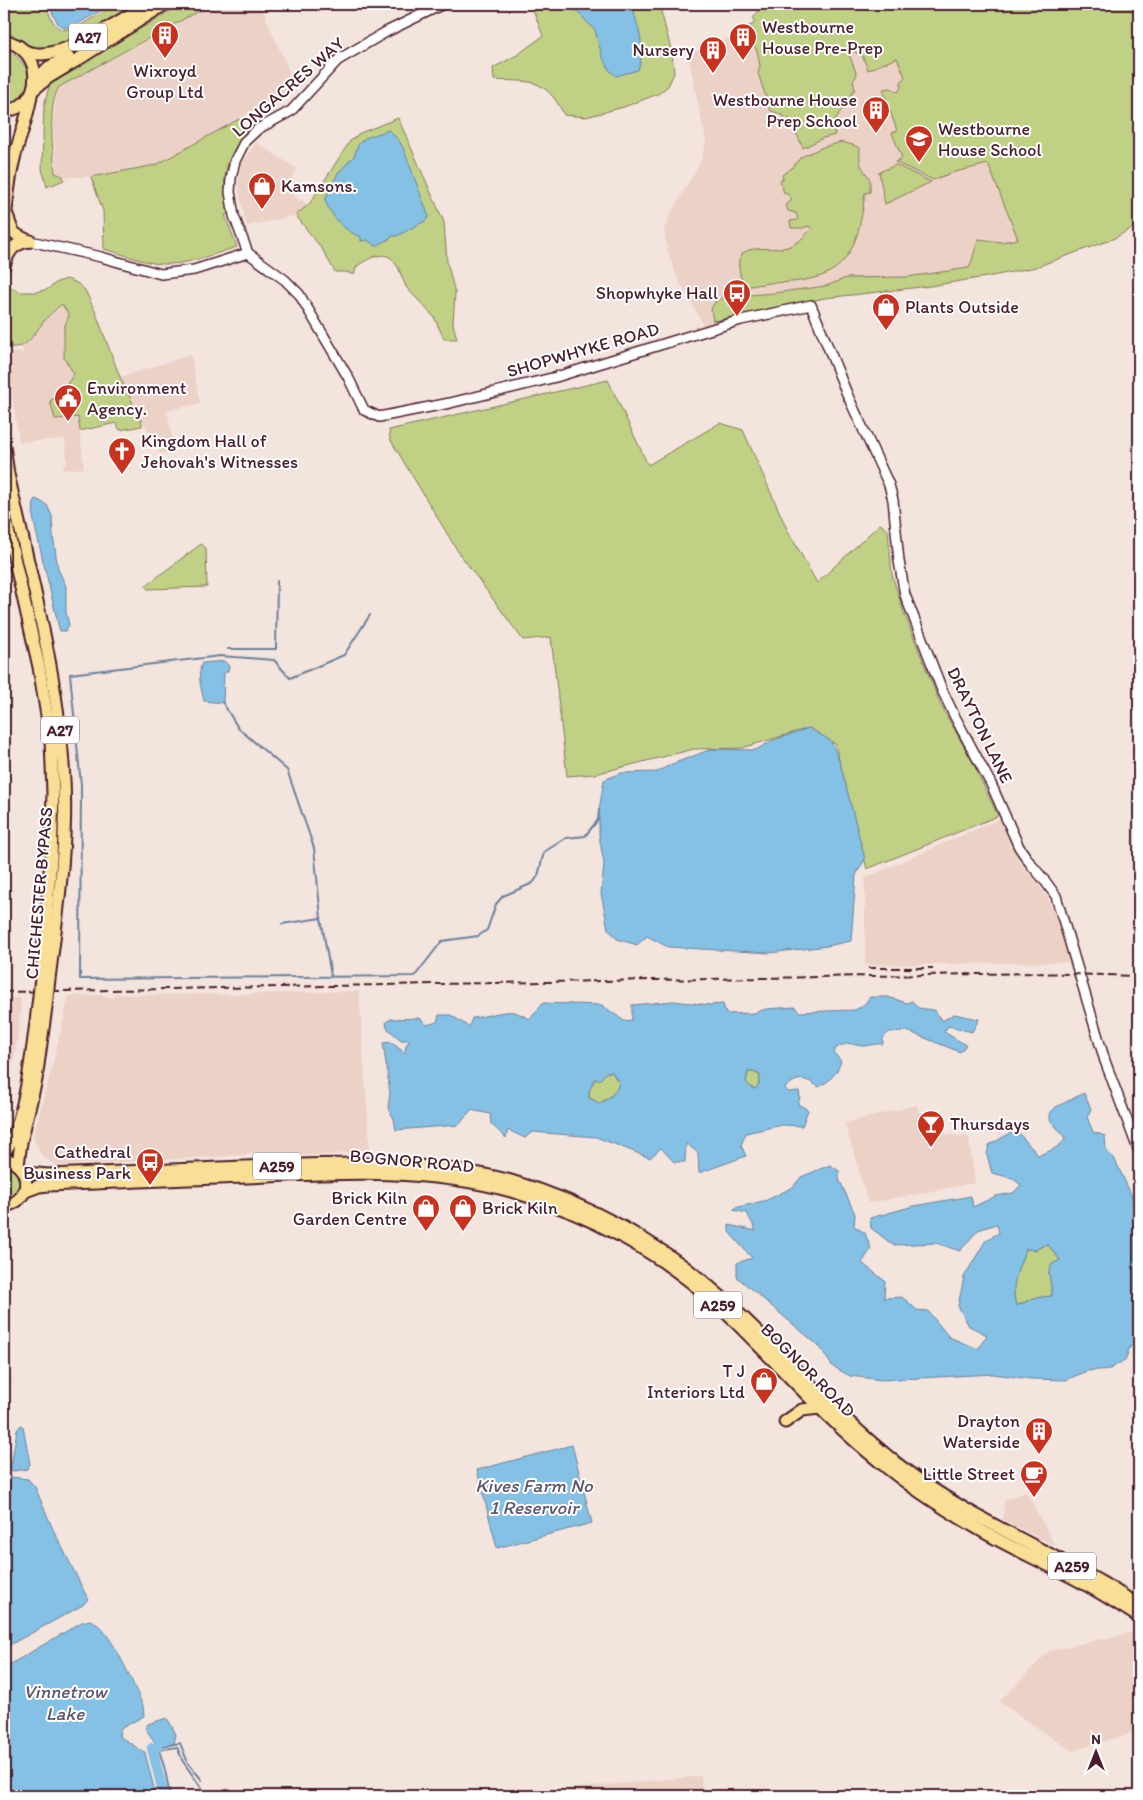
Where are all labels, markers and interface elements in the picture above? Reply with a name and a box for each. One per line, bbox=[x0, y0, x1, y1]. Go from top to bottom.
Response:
place label: Westbourne House Pre-Prep bbox=[762, 16, 883, 59]
building icon: Wixroyd Group Ltd bbox=[150, 20, 180, 59]
building icon: Westbourne House Pre-Prep bbox=[728, 22, 758, 61]
road number: A27 bbox=[69, 24, 107, 51]
street label: LONGACRES WAY bbox=[227, 32, 349, 142]
building icon: Nursery bbox=[698, 35, 728, 74]
place label: Nursery bbox=[633, 39, 695, 61]
place label: Wixroyd Group Ltd bbox=[126, 60, 204, 103]
place label: Westbourne House Prep School bbox=[713, 89, 857, 132]
building icon: Westbourne House Prep School bbox=[861, 95, 891, 134]
place label: Westbourne House School bbox=[938, 118, 1042, 161]
school or university icon: Westbourne House School bbox=[904, 124, 934, 163]
shop icon: Kamsons. bbox=[247, 171, 277, 210]
place label: Kamsons. bbox=[281, 175, 357, 197]
bus stop icon: Shopwhyke Hall bbox=[722, 278, 752, 317]
place label: Shopwhyke Hall bbox=[596, 282, 718, 304]
shop icon: Plants Outside bbox=[871, 292, 901, 331]
place label: Plants Outside bbox=[905, 296, 1019, 318]
street label: SHOPWHYKE ROAD bbox=[504, 318, 662, 382]
place label: Environment Agency. bbox=[87, 377, 187, 420]
public building icon: Environment Agency. bbox=[53, 383, 83, 422]
place label: Kingdom Hall of Jehovah's Witnesses bbox=[141, 430, 298, 473]
church icon: Kingdom Hall of Jehovah's Witnesses bbox=[107, 436, 137, 475]
street label: DRAYTON LANE bbox=[942, 663, 1018, 787]
road number: A27 bbox=[41, 716, 79, 744]
street label: CHICHESTER BYPASS bbox=[21, 806, 57, 980]
bar icon: Thursdays bbox=[916, 1109, 946, 1148]
place label: Thursdays bbox=[950, 1113, 1030, 1135]
place label: Cathedral Business Park bbox=[23, 1141, 132, 1184]
street label: BOGNOR ROAD bbox=[349, 1145, 475, 1177]
bus stop icon: Cathedral Business Park bbox=[135, 1147, 165, 1186]
road number: A259 bbox=[253, 1152, 301, 1180]
place label: Brick Kiln Garden Centre bbox=[293, 1187, 407, 1230]
shop icon: Brick Kiln Garden Centre bbox=[411, 1193, 441, 1232]
shop icon: Brick Kiln bbox=[448, 1193, 478, 1232]
place label: Brick Kiln bbox=[482, 1197, 558, 1219]
road number: A259 bbox=[694, 1292, 742, 1318]
street label: BOGNOR ROAD bbox=[756, 1318, 860, 1422]
place label: T J Interiors Ltd bbox=[647, 1360, 745, 1403]
shop icon: T J Interiors Ltd bbox=[749, 1366, 779, 1405]
place label: Drayton Waterside bbox=[943, 1410, 1020, 1453]
building icon: Drayton Waterside bbox=[1024, 1416, 1054, 1455]
cafe icon: Little Street bbox=[1019, 1459, 1049, 1498]
place label: Little Street bbox=[923, 1463, 1015, 1485]
water label: Kives Farm No 1 Reservoir bbox=[475, 1474, 594, 1519]
road number: A259 bbox=[1048, 1552, 1096, 1580]
water label: Vinnetrow Lake bbox=[23, 1680, 109, 1725]
north arrow bbox=[1070, 1728, 1120, 1778]
text: N bbox=[1091, 1731, 1101, 1748]

